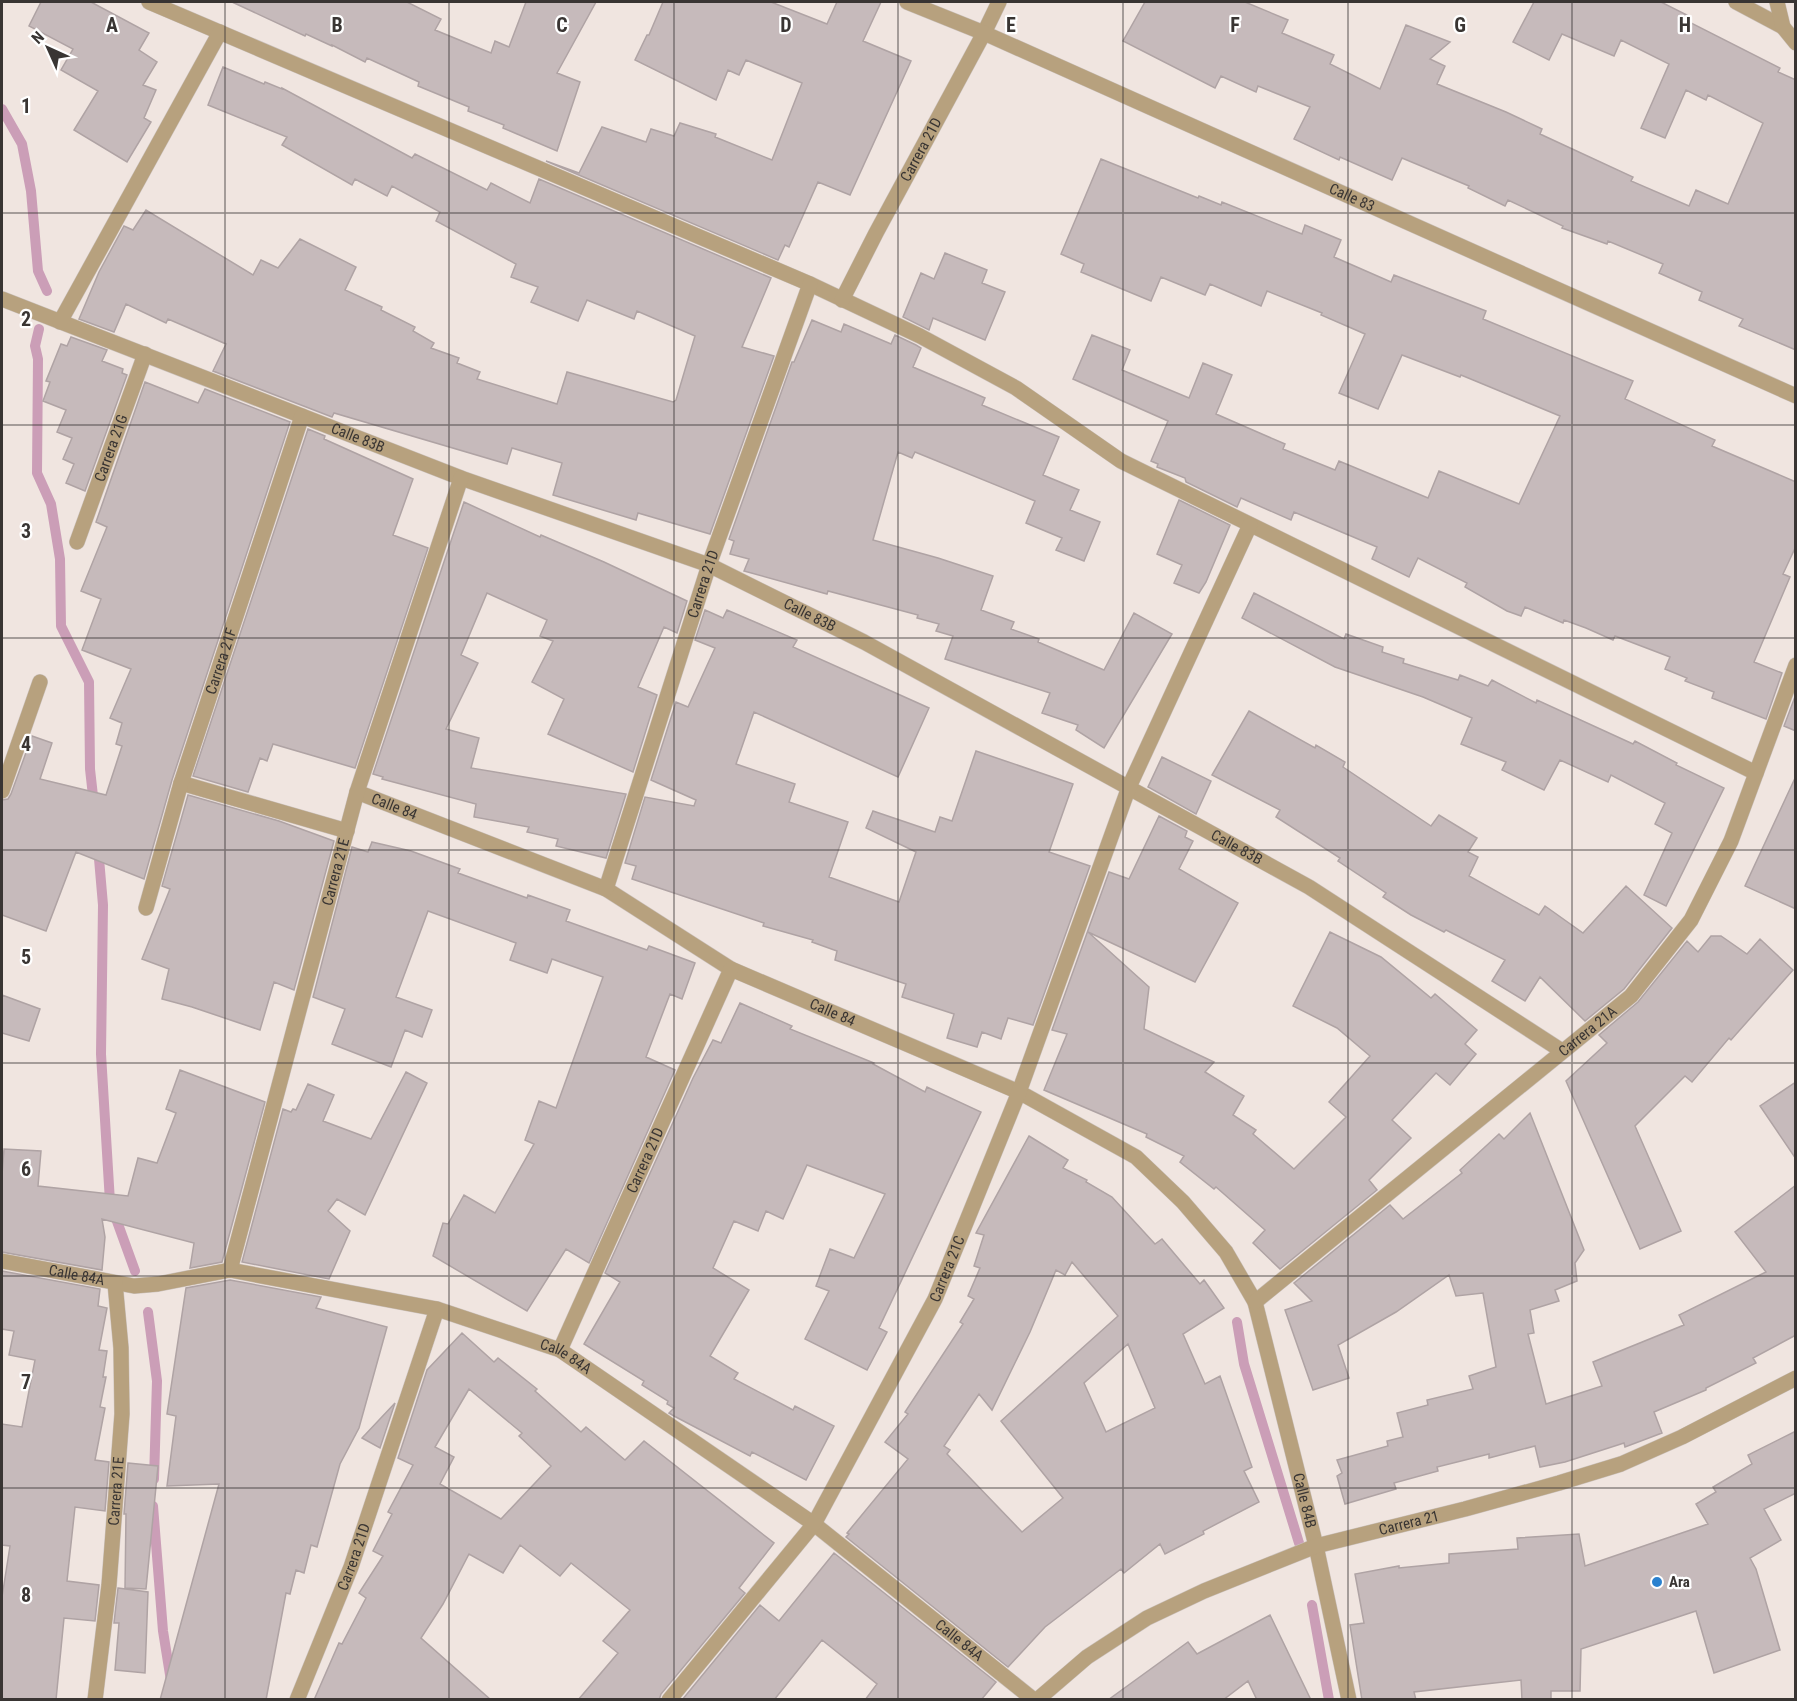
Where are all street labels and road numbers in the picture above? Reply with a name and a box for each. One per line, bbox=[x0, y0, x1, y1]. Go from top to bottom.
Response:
street label: Carrera 21D bbox=[897, 114, 946, 185]
street label: Calle 83 bbox=[1326, 179, 1377, 215]
street label: Carrera 21G bbox=[91, 412, 131, 484]
street label: Calle 83B bbox=[328, 419, 387, 456]
street label: Carrera 21D bbox=[684, 548, 723, 620]
street label: Calle 83B bbox=[781, 595, 839, 636]
street label: Carrera 21F bbox=[202, 626, 240, 697]
street label: Calle 84 bbox=[369, 789, 420, 824]
street label: Calle 83B bbox=[1208, 826, 1266, 869]
street label: Carrera 21E bbox=[318, 836, 353, 907]
street label: Calle 84 bbox=[807, 995, 858, 1030]
street label: Carrera 21A bbox=[1555, 1002, 1621, 1060]
street label: Carrera 21D bbox=[623, 1125, 668, 1196]
street label: Carrera 21C bbox=[926, 1233, 969, 1305]
street label: Calle 84A bbox=[47, 1261, 106, 1289]
street label: Calle 84A bbox=[538, 1335, 595, 1378]
street label: Carrera 21E bbox=[105, 1456, 128, 1526]
street label: Calle 84B bbox=[1289, 1471, 1320, 1530]
street label: Carrera 21 bbox=[1377, 1507, 1441, 1539]
street label: Carrera 21D bbox=[333, 1521, 374, 1593]
street label: Calle 84A bbox=[932, 1616, 987, 1665]

